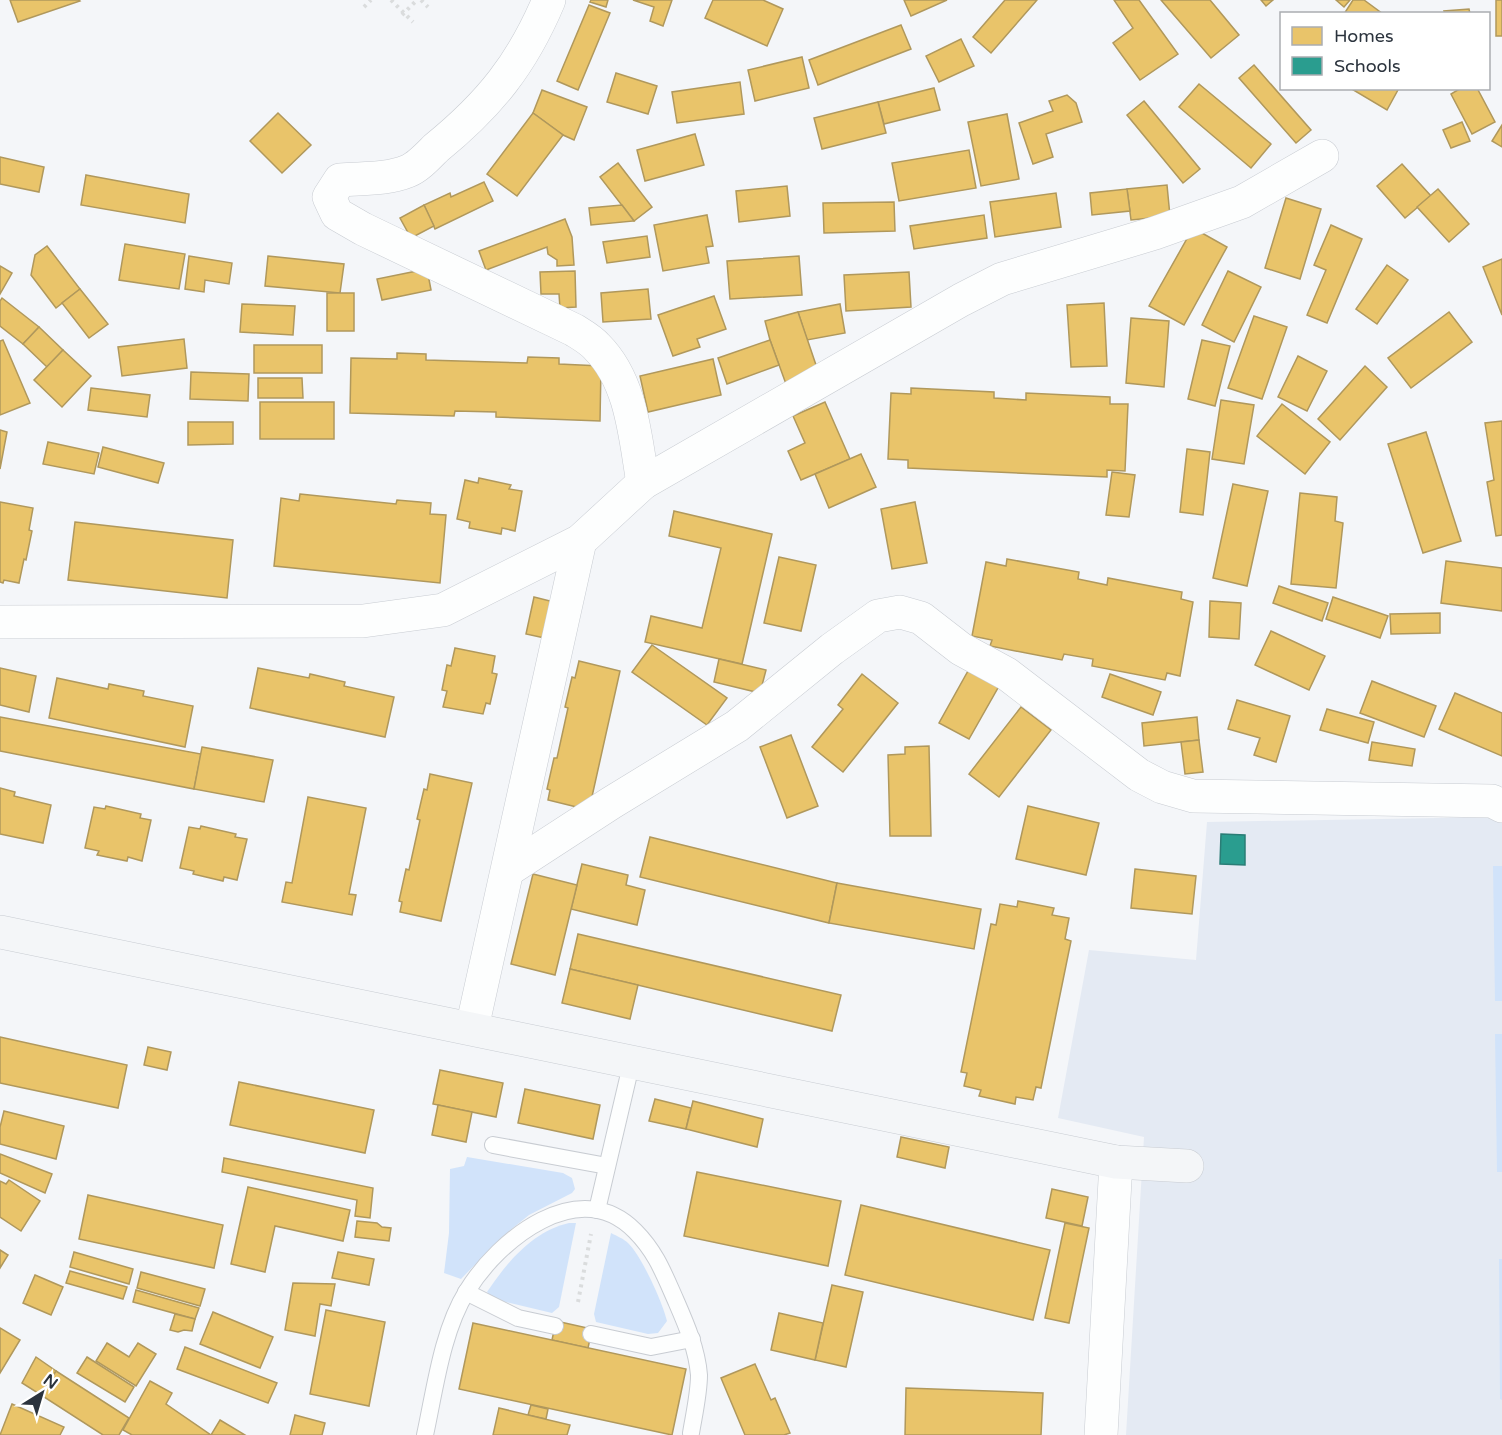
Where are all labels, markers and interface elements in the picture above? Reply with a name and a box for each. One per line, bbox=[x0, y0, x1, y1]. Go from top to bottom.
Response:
legend bbox=[1280, 12, 1490, 90]
text: Homes bbox=[1334, 25, 1394, 47]
text: Schools bbox=[1334, 55, 1401, 77]
north arrow bbox=[12, 1363, 72, 1423]
text: N bbox=[39, 1370, 62, 1394]

